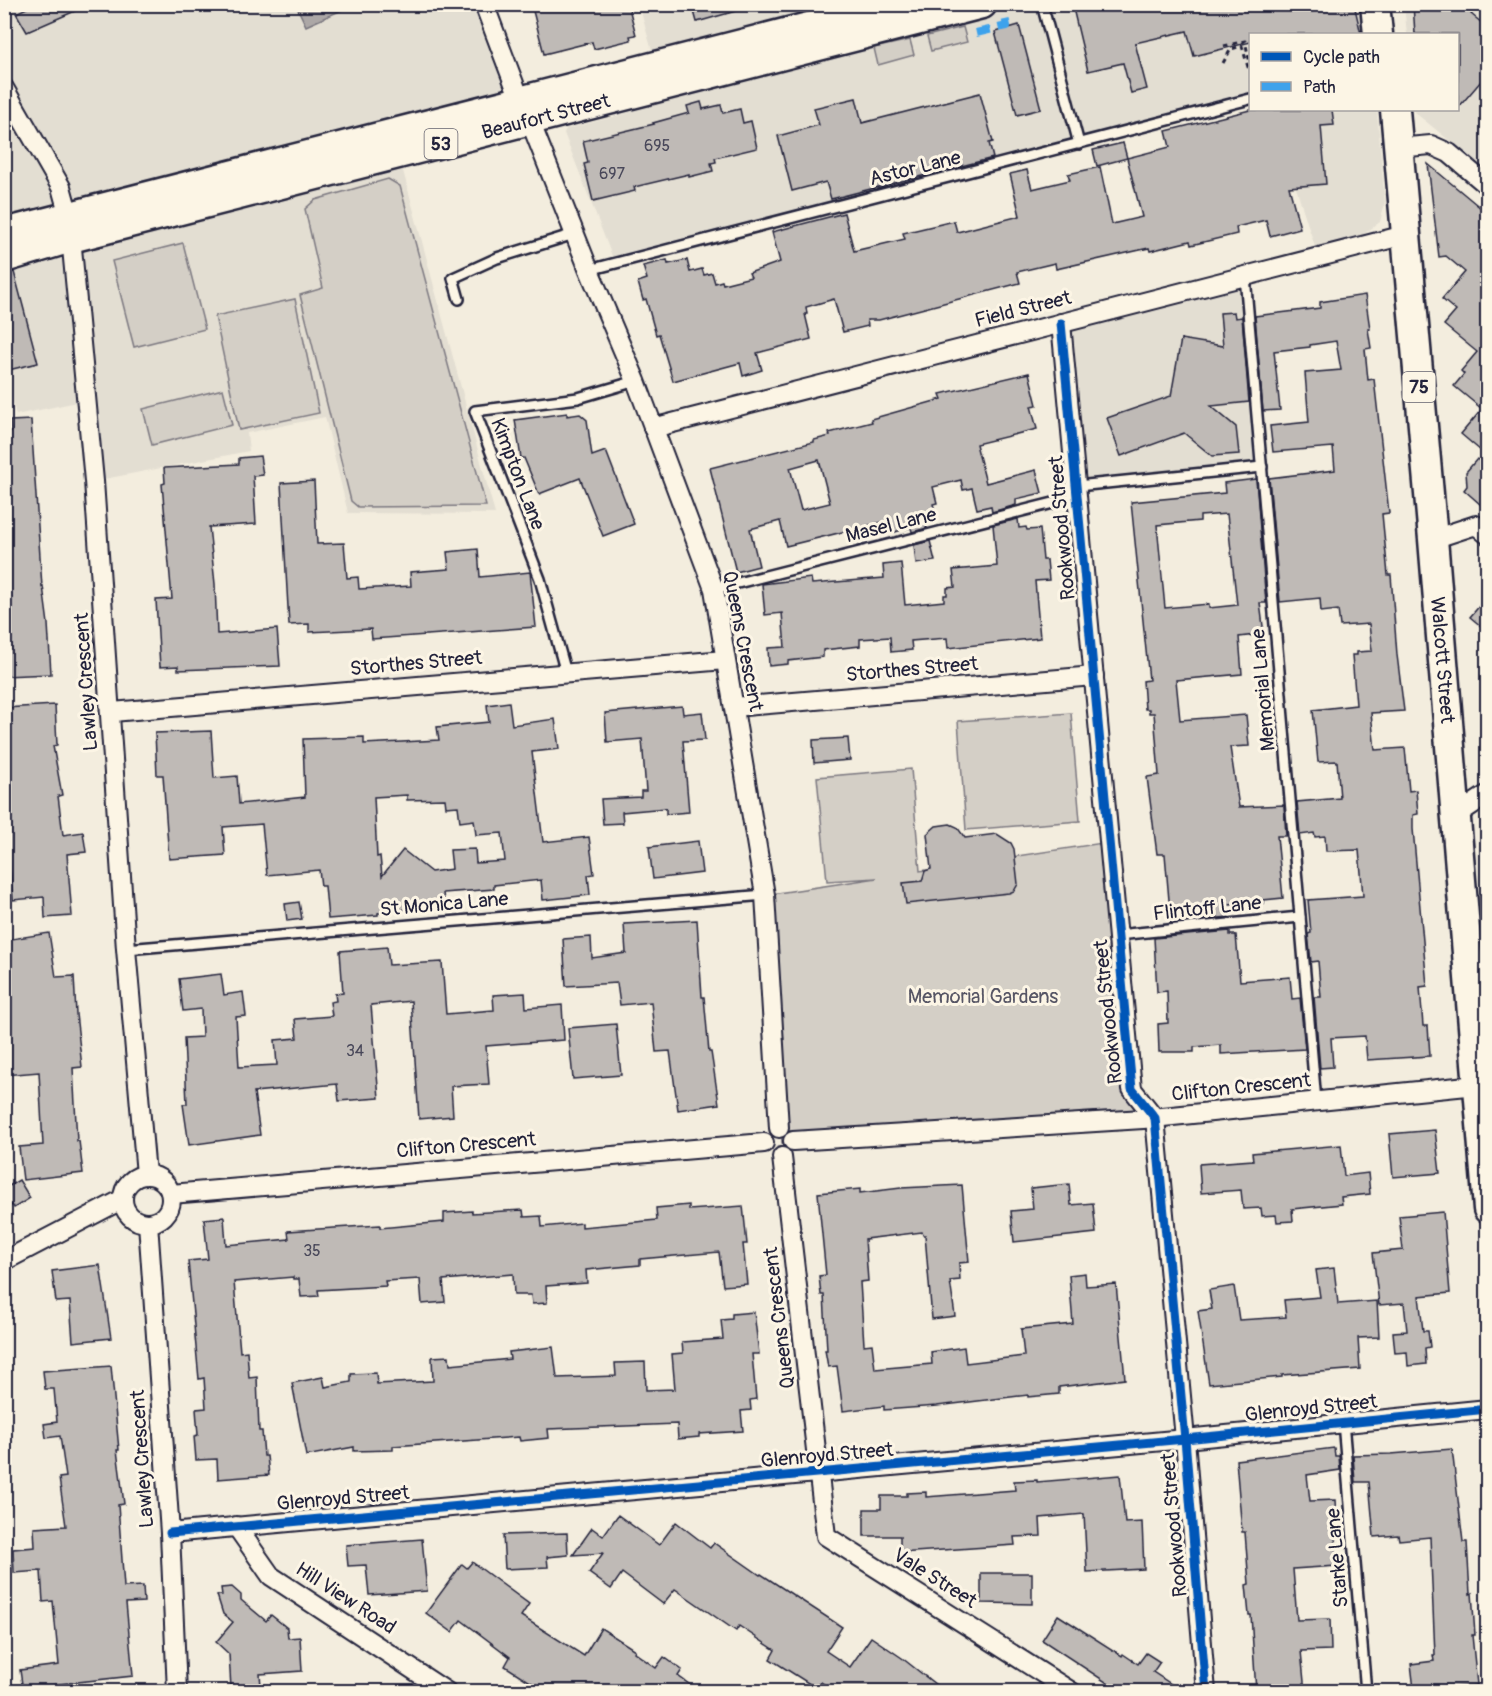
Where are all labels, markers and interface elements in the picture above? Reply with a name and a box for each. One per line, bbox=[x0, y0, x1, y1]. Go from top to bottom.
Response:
legend bbox=[1249, 33, 1459, 111]
text: Cycle path bbox=[1303, 46, 1380, 69]
text: Path bbox=[1303, 76, 1336, 99]
street label: Beaufort Street bbox=[479, 87, 613, 145]
road number: 53 bbox=[424, 129, 458, 159]
house number: 695 bbox=[644, 136, 670, 156]
street label: Astor Lane bbox=[867, 145, 963, 191]
house number: 697 bbox=[599, 164, 626, 184]
street label: Field Street bbox=[972, 285, 1075, 333]
road number: 75 bbox=[1402, 372, 1436, 402]
street label: Kimpton Lane bbox=[485, 415, 551, 534]
street label: Rookwood Street bbox=[1043, 454, 1081, 601]
street label: Masel Lane bbox=[843, 502, 939, 548]
street label: Queens Crescent bbox=[717, 569, 769, 714]
street label: Walcott Street bbox=[1425, 596, 1461, 725]
street label: Lawley Crescent bbox=[69, 611, 103, 752]
street label: Memorial Lane bbox=[1245, 628, 1281, 752]
street label: Storthes Street bbox=[349, 645, 484, 681]
street label: Storthes Street bbox=[845, 651, 980, 687]
street label: St Monica Lane bbox=[379, 886, 509, 922]
street label: Flintoff Lane bbox=[1152, 890, 1262, 926]
street label: Rookwood Street bbox=[1088, 938, 1128, 1085]
park label: Memorial Gardens bbox=[908, 984, 1058, 1009]
house number: 34 bbox=[346, 1041, 364, 1061]
street label: Clifton Crescent bbox=[1170, 1067, 1313, 1107]
street label: Clifton Crescent bbox=[395, 1126, 538, 1164]
house number: 35 bbox=[303, 1241, 321, 1261]
street label: Queens Crescent bbox=[758, 1245, 800, 1390]
street label: Lawley Crescent bbox=[125, 1388, 159, 1529]
street label: Glenroyd Street bbox=[1244, 1389, 1379, 1427]
street label: Glenroyd Street bbox=[760, 1437, 895, 1473]
street label: Rookwood Street bbox=[1155, 1451, 1193, 1598]
street label: Glenroyd Street bbox=[276, 1480, 411, 1516]
street label: Starke Lane bbox=[1320, 1507, 1354, 1609]
street label: Vale Street bbox=[888, 1542, 982, 1614]
street label: Hill View Road bbox=[291, 1556, 401, 1640]

